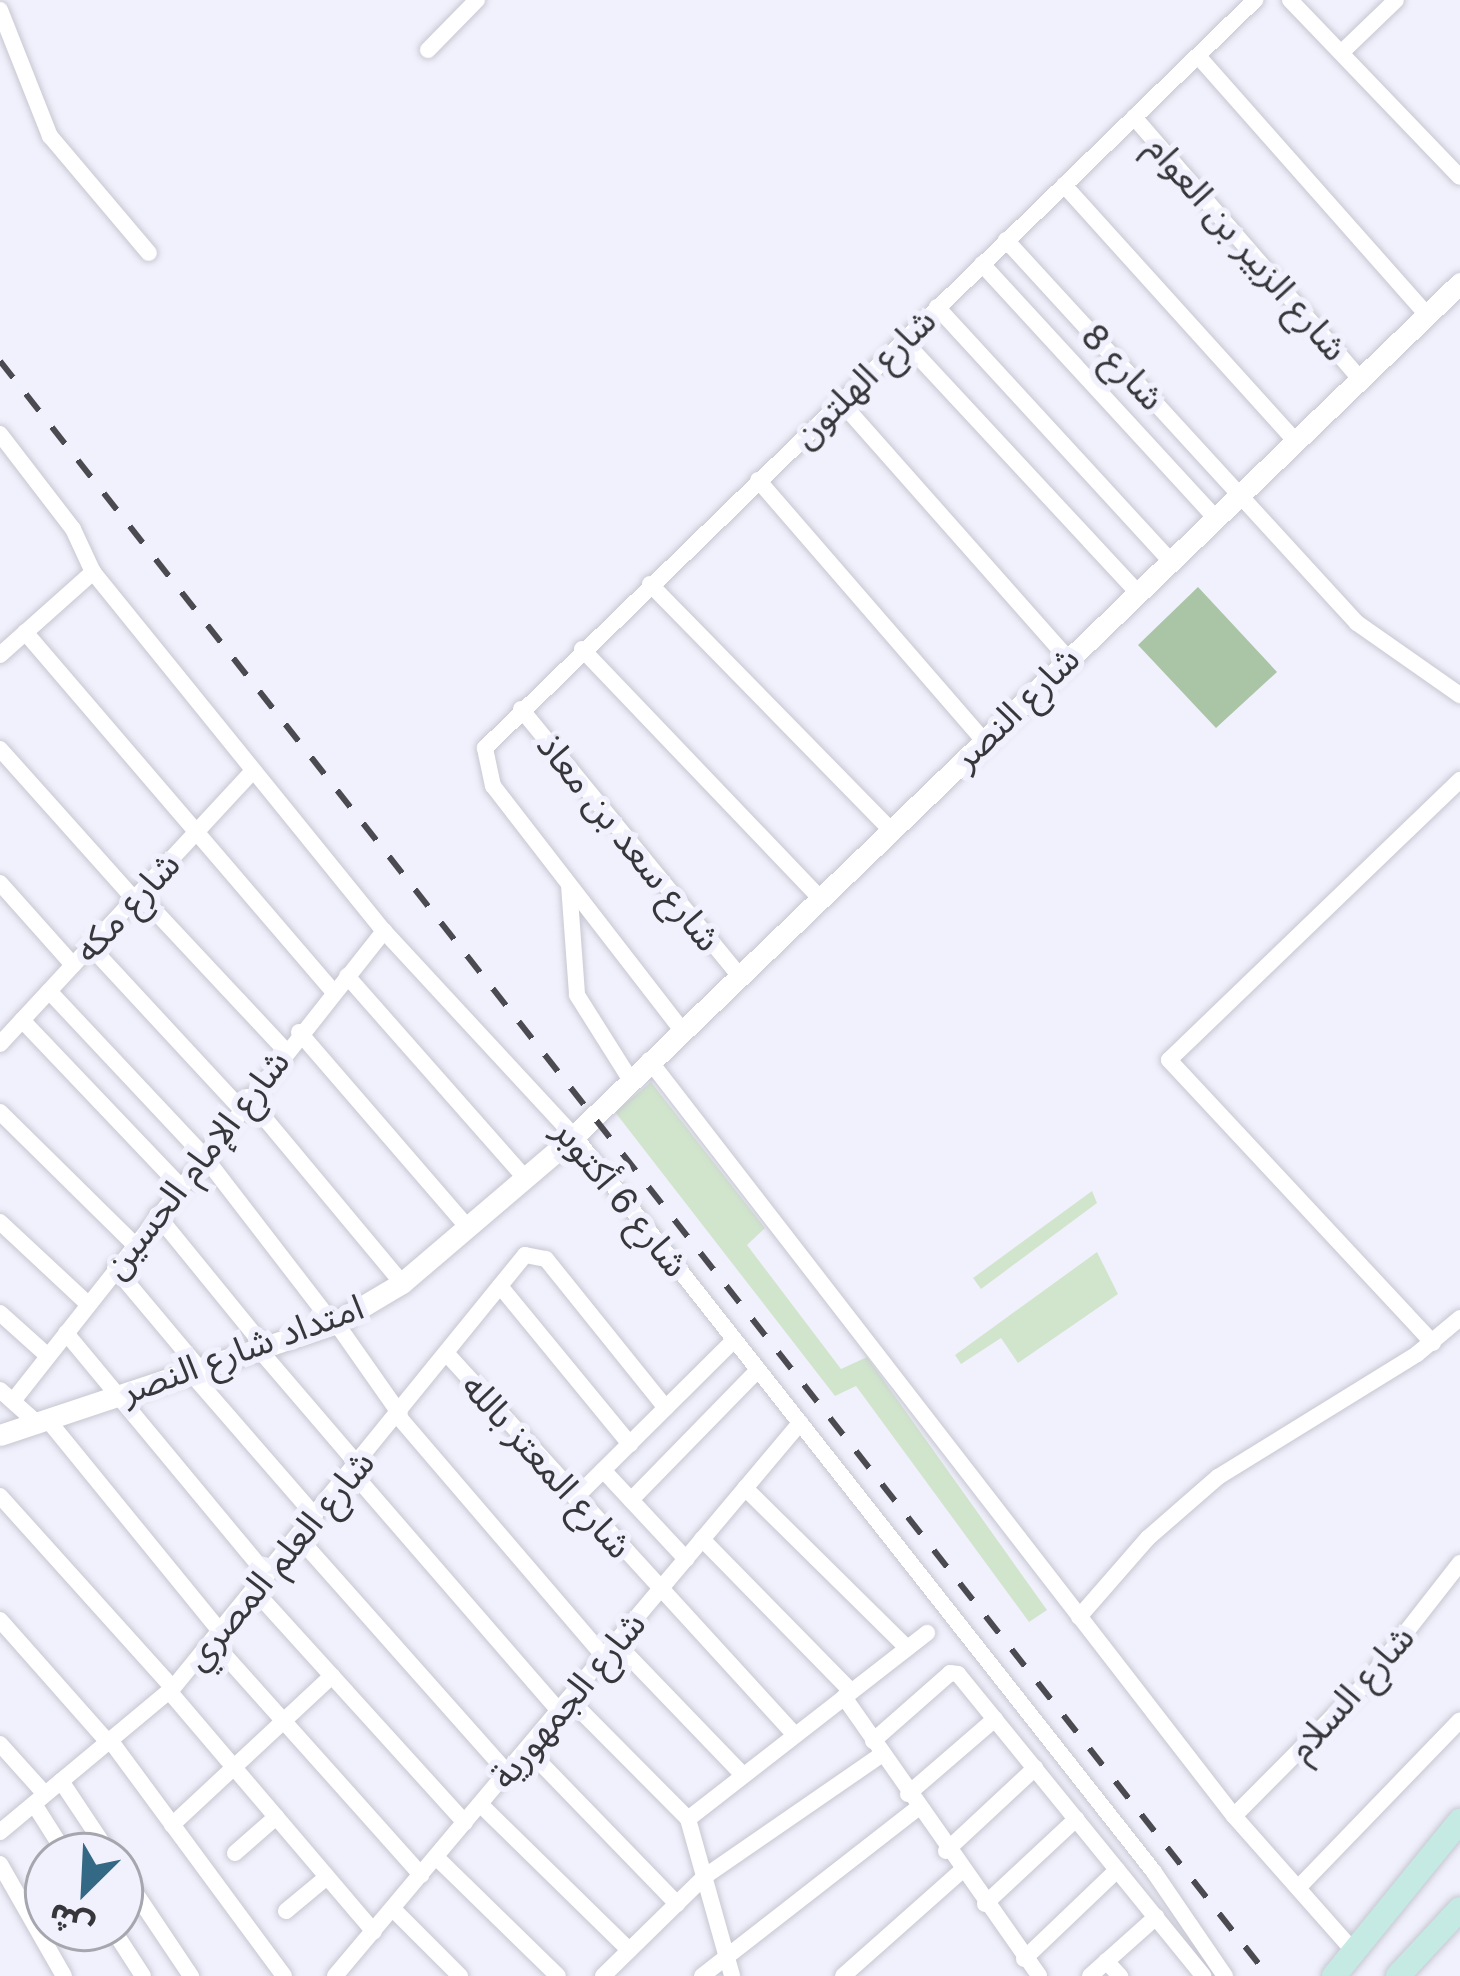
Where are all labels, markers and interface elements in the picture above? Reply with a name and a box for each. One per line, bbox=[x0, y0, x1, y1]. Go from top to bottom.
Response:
street label: شارع الزبير بن العوام bbox=[1137, 126, 1357, 370]
street label: شارع الهلتون bbox=[783, 299, 945, 457]
street label: شارع 8 bbox=[1072, 315, 1174, 419]
street label: شارع النصر bbox=[944, 637, 1088, 779]
street label: شارع سعد بن معاذ bbox=[528, 724, 730, 960]
street label: شارع مكه bbox=[65, 843, 189, 971]
street label: شارع الإمام الحسين bbox=[93, 1041, 299, 1287]
street label: شارع 6 أكتوبر bbox=[544, 1110, 698, 1286]
street label: امتداد شارع النصر bbox=[115, 1285, 369, 1413]
street label: شارع المعتز بالله bbox=[453, 1365, 641, 1567]
street label: شارع العلم المصري bbox=[175, 1442, 383, 1678]
street label: شارع الجمهورية bbox=[482, 1603, 654, 1797]
street label: شارع السلام bbox=[1279, 1616, 1423, 1770]
north arrow bbox=[24, 1832, 144, 1952]
text: ش bbox=[42, 1895, 99, 1950]

